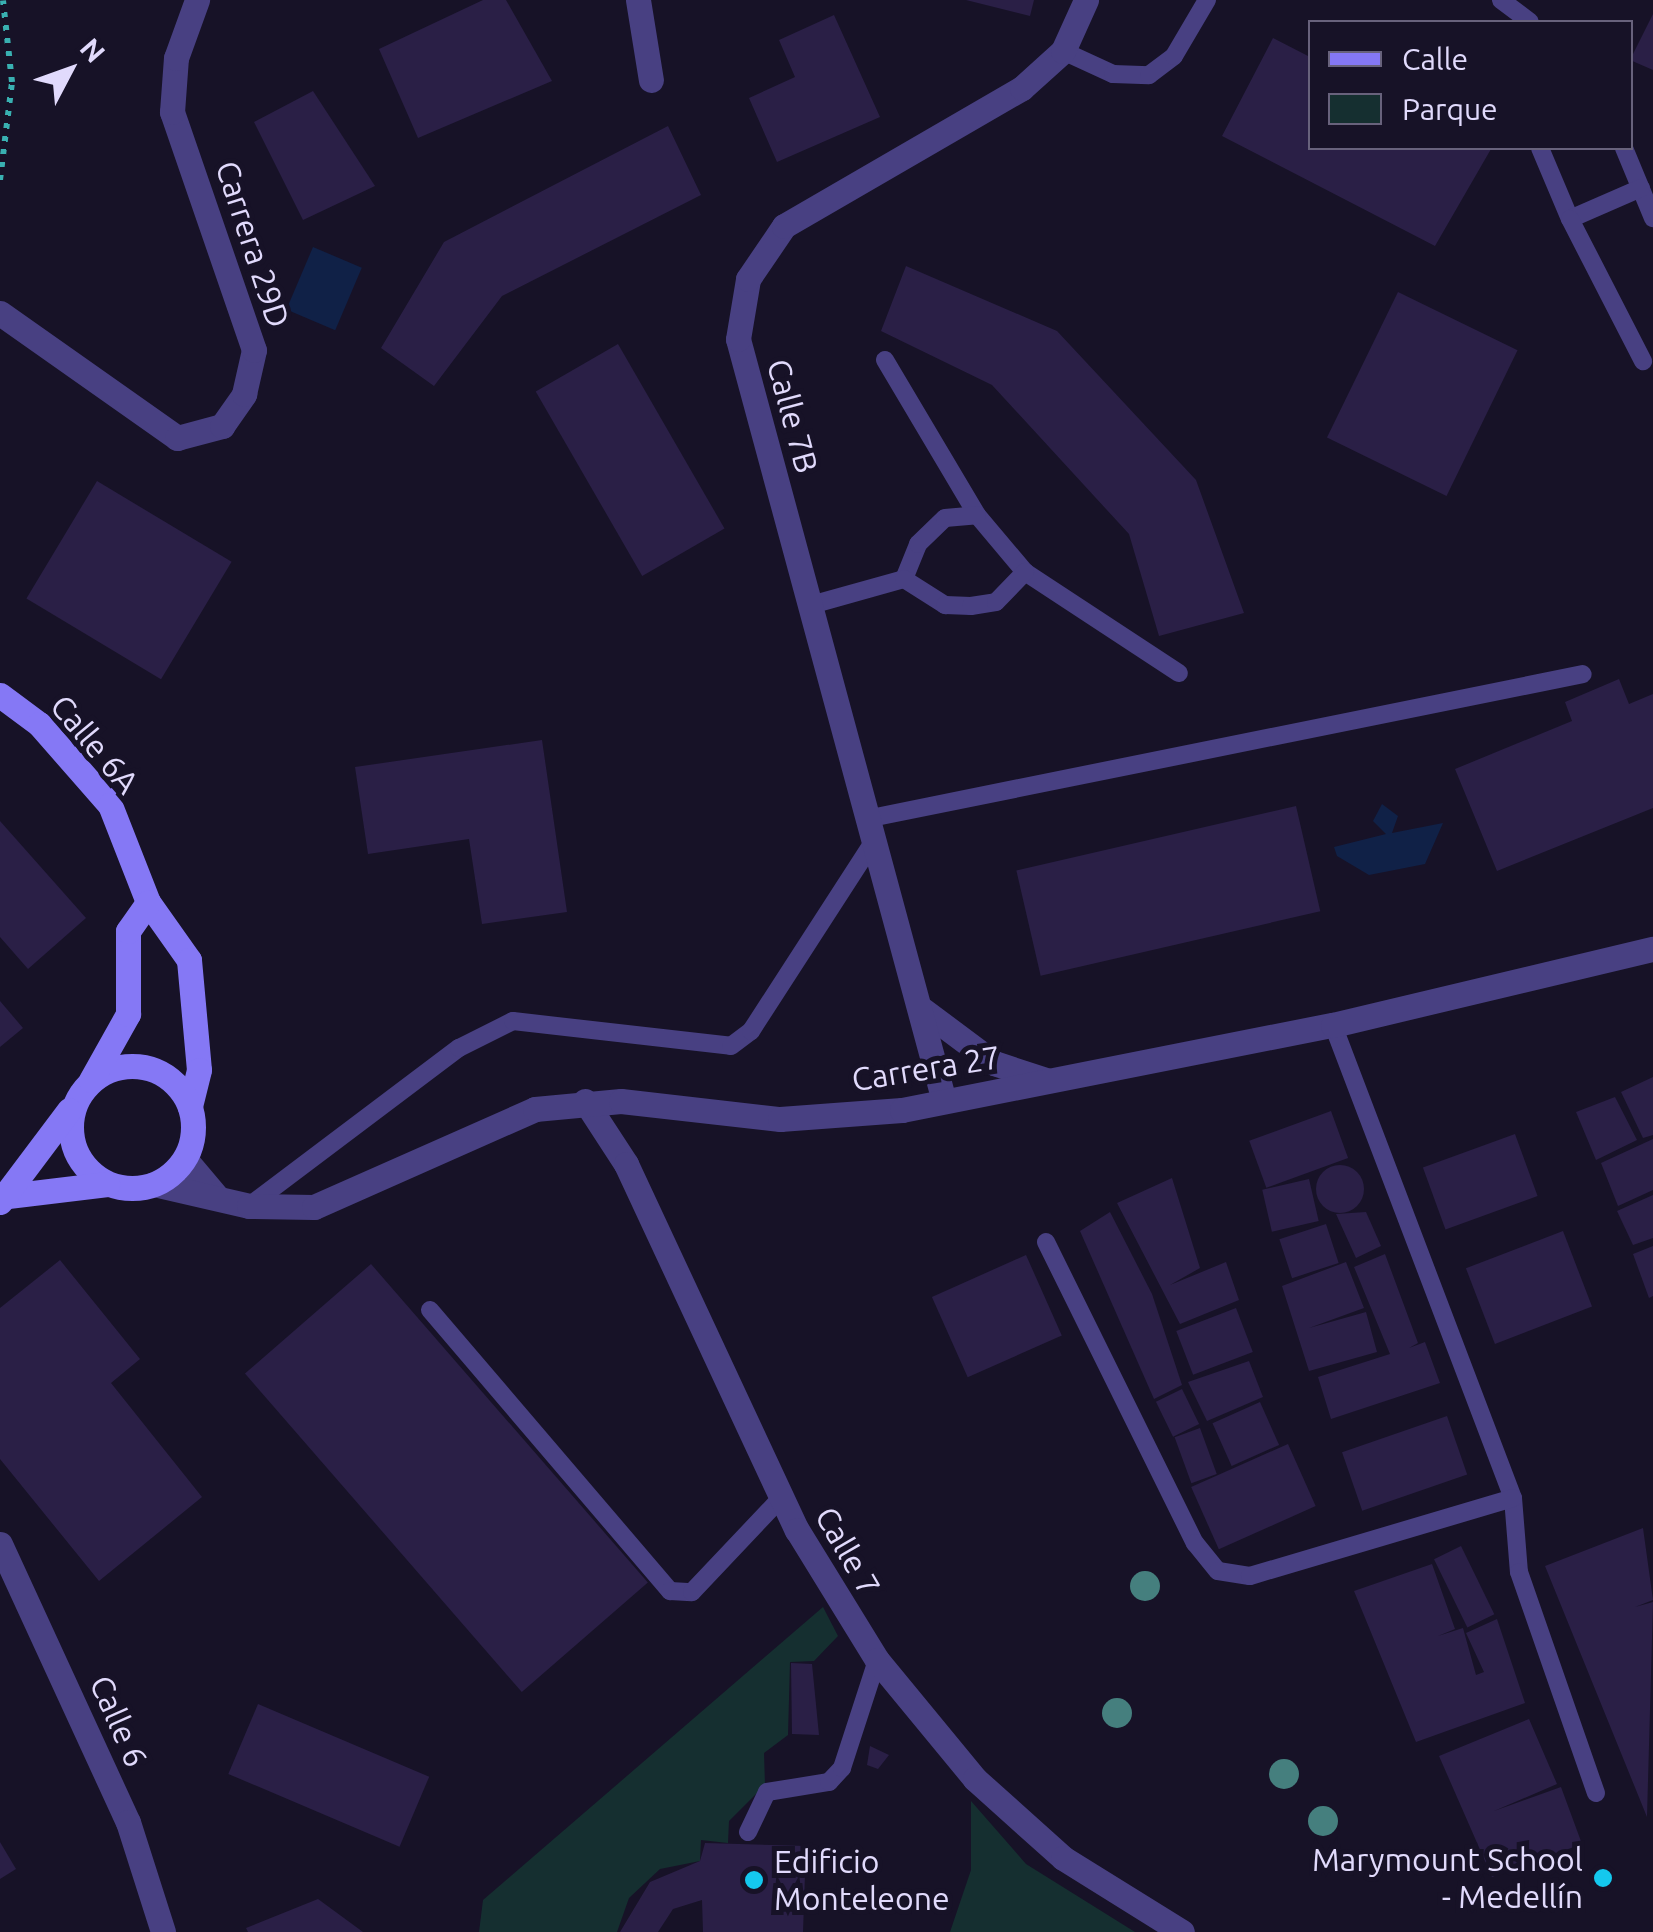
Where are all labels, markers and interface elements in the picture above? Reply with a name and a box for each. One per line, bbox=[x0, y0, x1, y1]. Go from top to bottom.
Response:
north arrow bbox=[20, 20, 120, 120]
legend bbox=[1308, 20, 1633, 150]
text: N bbox=[74, 32, 112, 68]
text: Calle bbox=[1402, 42, 1468, 76]
text: Parque bbox=[1402, 92, 1498, 126]
street label: Carrera 29D bbox=[208, 156, 298, 332]
street label: Calle 7B bbox=[759, 355, 827, 477]
street label: Calle 6A bbox=[43, 687, 147, 801]
street label: Carrera 27 bbox=[849, 1037, 1003, 1099]
street label: Calle 7 bbox=[807, 1500, 889, 1602]
street label: Calle 6 bbox=[82, 1669, 156, 1773]
place label: Marymount School - Medellín bbox=[1312, 1841, 1583, 1916]
place label: Edificio Monteleone bbox=[774, 1843, 950, 1918]
marker: Marymount School - Medellín bbox=[1592, 1867, 1614, 1889]
marker: Edificio Monteleone bbox=[743, 1869, 765, 1891]

